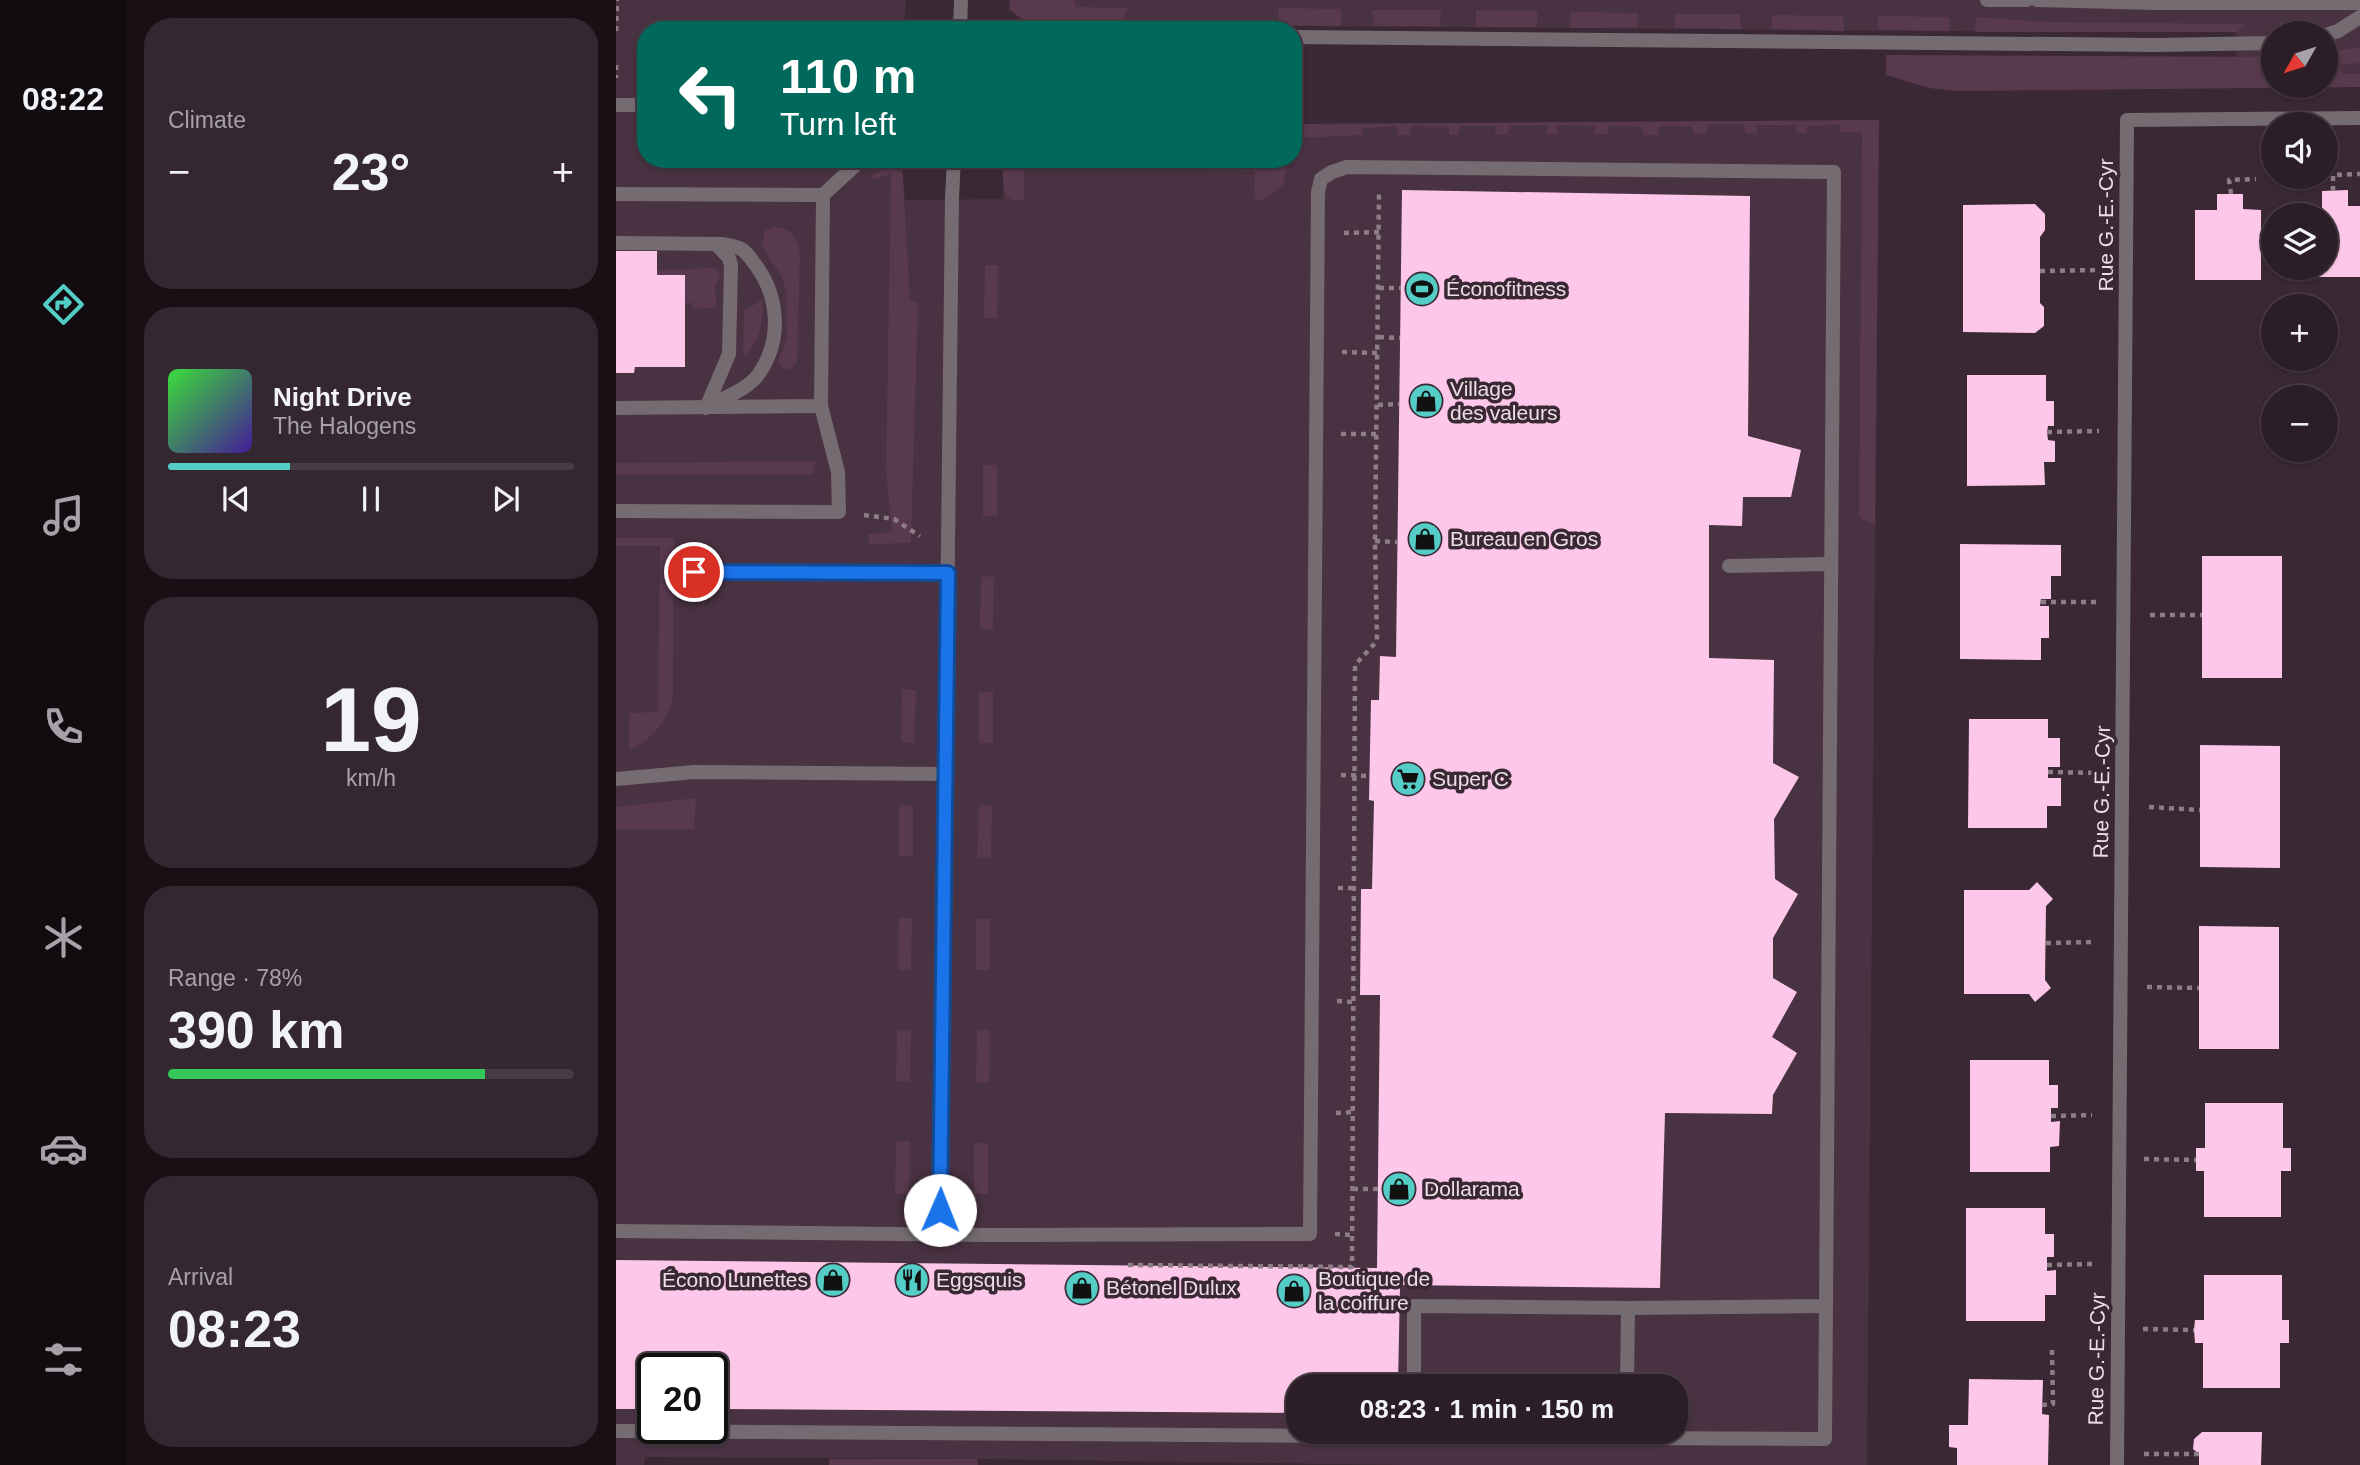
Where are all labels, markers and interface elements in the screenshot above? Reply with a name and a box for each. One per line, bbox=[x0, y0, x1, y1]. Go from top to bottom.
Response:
north arrow bbox=[2261, 21, 2338, 98]
map controls bbox=[2261, 21, 2338, 462]
icon: left bbox=[665, 49, 756, 140]
text: 110 m bbox=[780, 49, 916, 103]
text: 08:22 bbox=[22, 81, 104, 117]
text: Turn left bbox=[780, 106, 896, 142]
text: Climate bbox=[168, 107, 246, 133]
button: sound bbox=[2261, 112, 2338, 189]
text: 23° bbox=[332, 143, 410, 201]
text: − bbox=[168, 151, 190, 193]
text: + bbox=[552, 151, 574, 193]
street label: Rue G.-E.-Cyr bbox=[2094, 158, 2117, 292]
button: layers bbox=[2261, 203, 2338, 280]
sports icon: Éconofitness bbox=[1403, 270, 1441, 308]
place label: Éconofitness bbox=[1446, 277, 1566, 300]
icon: directions bbox=[39, 280, 88, 329]
button: + bbox=[2261, 294, 2338, 371]
place label: Village des valeurs bbox=[1450, 377, 1557, 424]
text: Night Drive bbox=[273, 382, 412, 412]
shop icon: Village des valeurs bbox=[1407, 382, 1445, 420]
button: − bbox=[2261, 385, 2338, 462]
text: The Halogens bbox=[273, 413, 416, 439]
icon: previous bbox=[217, 480, 255, 518]
icon: pause bbox=[352, 480, 390, 518]
icon: next bbox=[487, 480, 525, 518]
icon: music bbox=[39, 491, 88, 540]
shop icon: Bureau en Gros bbox=[1406, 520, 1444, 558]
place label: Bureau en Gros bbox=[1450, 527, 1598, 550]
pin bbox=[664, 542, 724, 602]
icon: arrive bbox=[675, 553, 713, 591]
text: 19 bbox=[320, 669, 422, 770]
icon: phone bbox=[39, 702, 88, 751]
street label: Rue G.-E.-Cyr bbox=[2089, 725, 2114, 859]
supermarket icon: Super C bbox=[1389, 760, 1427, 798]
text: km/h bbox=[346, 765, 396, 791]
place label: Super C bbox=[1432, 767, 1509, 790]
icon: climate bbox=[39, 913, 88, 962]
text: Range · 78% bbox=[168, 965, 302, 991]
text: 390 km bbox=[168, 1001, 344, 1059]
icon: car bbox=[39, 1124, 88, 1173]
shop icon: Dollarama bbox=[1380, 1170, 1418, 1208]
position arrow bbox=[903, 1173, 977, 1247]
place label: Dollarama bbox=[1424, 1177, 1520, 1200]
shop icon: Écono Lunettes bbox=[814, 1261, 852, 1299]
restaurant icon: Eggsquis bbox=[893, 1261, 931, 1299]
text: Arrival bbox=[168, 1264, 233, 1290]
place label: Boutique de la coiffure bbox=[1318, 1267, 1430, 1314]
place label: Écono Lunettes bbox=[662, 1268, 808, 1291]
place label: Eggsquis bbox=[936, 1268, 1022, 1291]
shop icon: Bétonel Dulux bbox=[1063, 1269, 1101, 1307]
shop icon: Boutique de la coiffure bbox=[1275, 1272, 1313, 1310]
place label: Bétonel Dulux bbox=[1106, 1276, 1237, 1299]
street label: Rue G.-E.-Cyr bbox=[2084, 1292, 2109, 1426]
text: 08:23 bbox=[168, 1300, 301, 1358]
icon: filters bbox=[39, 1335, 88, 1384]
speed limit sign: 20 bbox=[637, 1353, 728, 1444]
text: 08:23 · 1 min · 150 m bbox=[1360, 1394, 1614, 1424]

